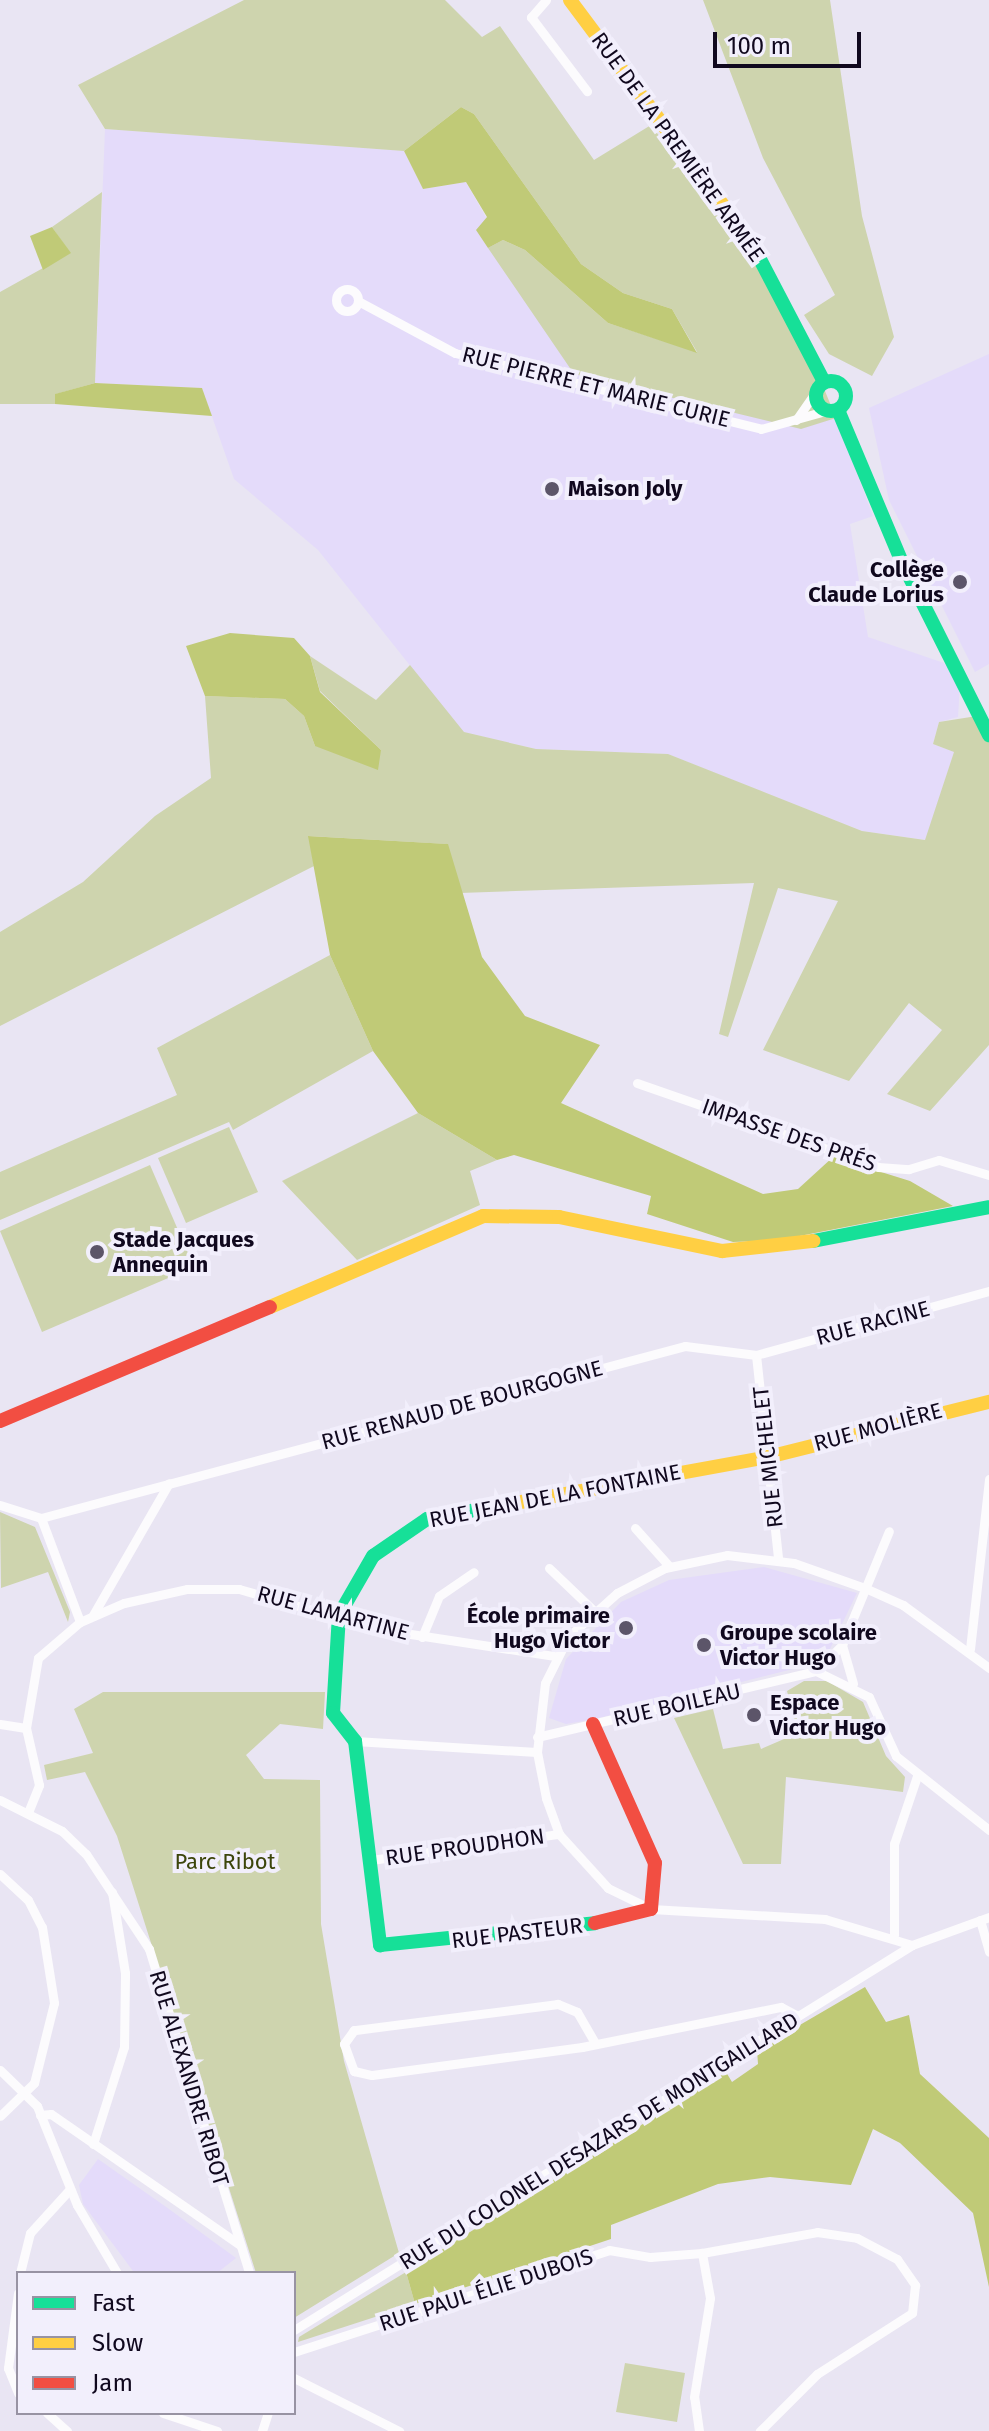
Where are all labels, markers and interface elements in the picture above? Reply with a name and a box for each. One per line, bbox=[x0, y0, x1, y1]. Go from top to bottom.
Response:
scale bar bbox=[717, 16, 865, 66]
street label: RUE DE LA PREMIÈRE ARMÉE bbox=[586, 27, 770, 267]
text: 100 m bbox=[727, 32, 791, 60]
street label: RUE PIERRE ET MARIE CURIE bbox=[459, 341, 733, 433]
place label: Maison Joly bbox=[568, 476, 682, 502]
marker: Maison Joly bbox=[543, 480, 561, 498]
place label: Collège Claude Lorius bbox=[808, 556, 944, 608]
marker: Collège Claude Lorius bbox=[951, 573, 969, 591]
street label: IMPASSE DES PRÉS bbox=[699, 1093, 879, 1177]
place label: Stade Jacques Annequin bbox=[113, 1226, 254, 1278]
marker: Stade Jacques Annequin bbox=[88, 1243, 106, 1261]
street label: RUE RACINE bbox=[813, 1295, 933, 1351]
street label: RUE RENAUD DE BOURGOGNE bbox=[318, 1355, 606, 1455]
street label: RUE MICHELET bbox=[747, 1385, 789, 1529]
street label: RUE MOLIÈRE bbox=[811, 1397, 945, 1457]
street label: RUE JEAN DE LA FONTAINE bbox=[427, 1459, 683, 1533]
street label: RUE LAMARTINE bbox=[254, 1580, 412, 1646]
place label: École primaire Hugo Victor bbox=[467, 1602, 610, 1654]
marker: École primaire Hugo Victor bbox=[617, 1619, 635, 1637]
place label: Groupe scolaire Victor Hugo bbox=[720, 1619, 877, 1670]
marker: Groupe scolaire Victor Hugo bbox=[695, 1636, 713, 1654]
street label: RUE BOILEAU bbox=[611, 1678, 743, 1732]
place label: Espace Victor Hugo bbox=[770, 1689, 886, 1740]
marker: Espace Victor Hugo bbox=[745, 1706, 763, 1724]
street label: RUE PROUDHON bbox=[384, 1823, 546, 1871]
park label: Parc Ribot bbox=[174, 1849, 276, 1875]
street label: RUE PASTEUR bbox=[450, 1912, 584, 1954]
street label: RUE ALEXANDRE RIBOT bbox=[144, 1967, 234, 2189]
street label: RUE DU COLONEL DESAZARS DE MONTGAILLARD bbox=[395, 2006, 803, 2276]
street label: RUE PAUL ÉLIE DUBOIS bbox=[376, 2243, 596, 2337]
legend bbox=[16, 2271, 296, 2415]
text: Fast bbox=[92, 2289, 135, 2317]
text: Slow bbox=[92, 2329, 143, 2357]
text: Jam bbox=[92, 2369, 133, 2397]

